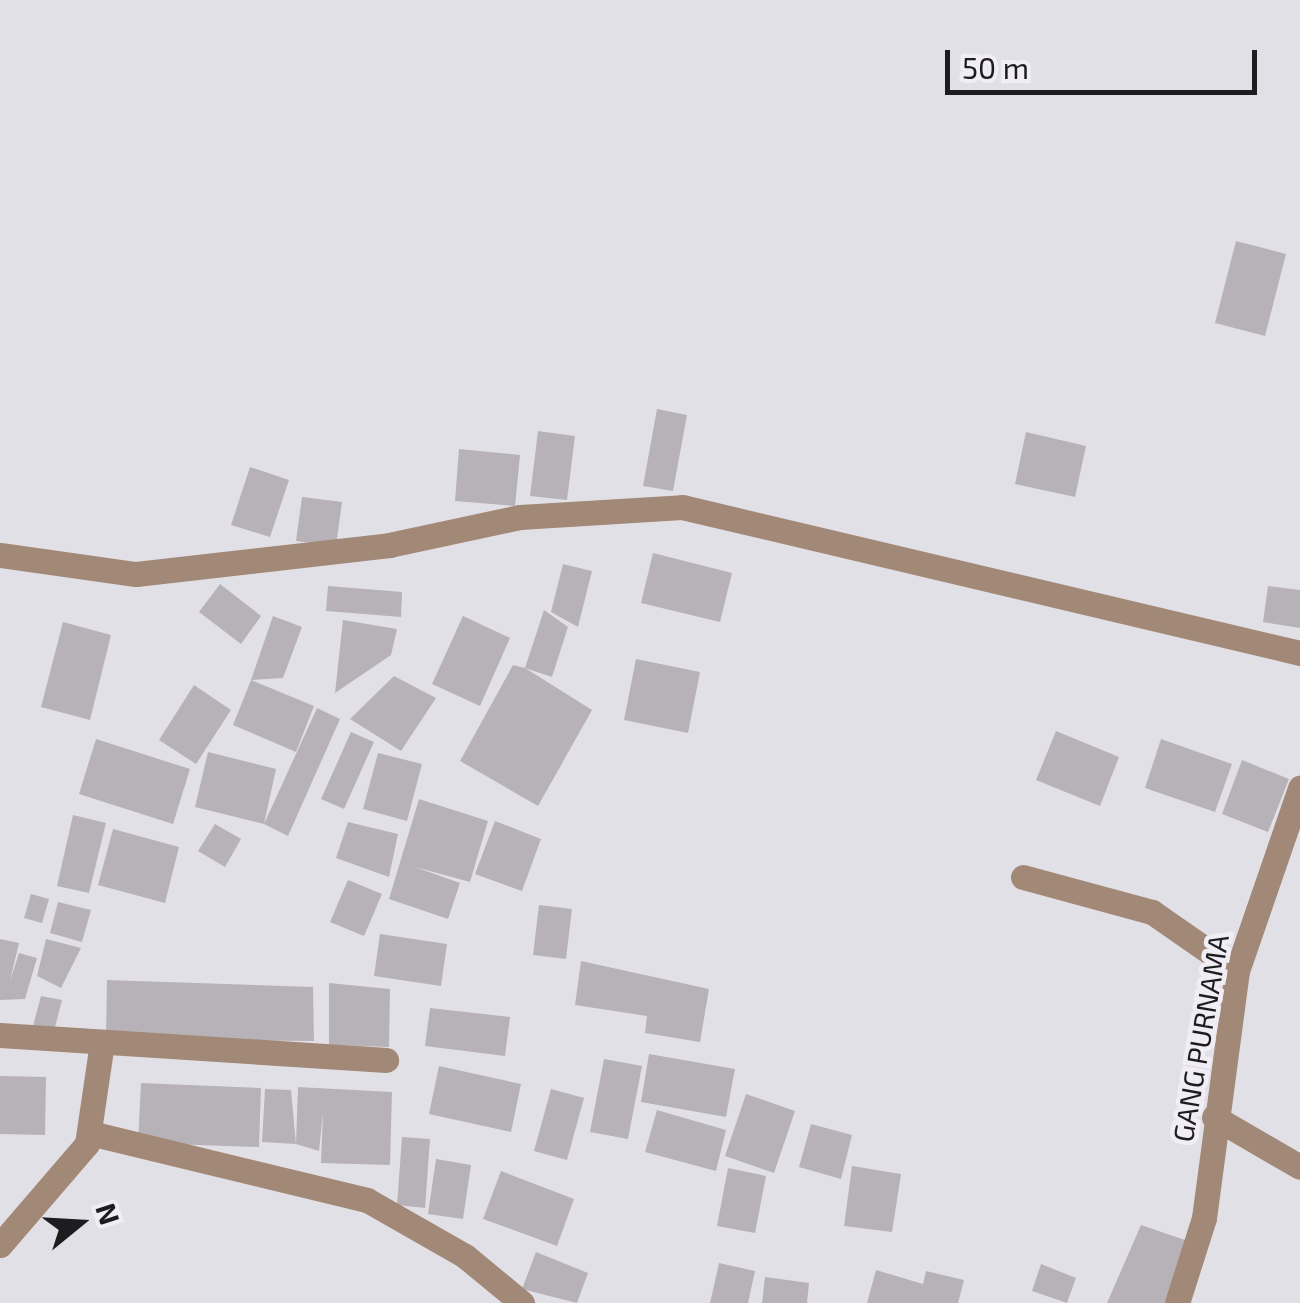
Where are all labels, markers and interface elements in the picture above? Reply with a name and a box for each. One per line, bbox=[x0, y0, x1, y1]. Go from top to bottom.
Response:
scale bar bbox=[950, 30, 1262, 92]
text: 50 m bbox=[962, 49, 1029, 85]
street label: GANG PURNAMA bbox=[1165, 932, 1235, 1144]
north arrow bbox=[30, 1173, 130, 1273]
text: N bbox=[89, 1199, 128, 1229]

